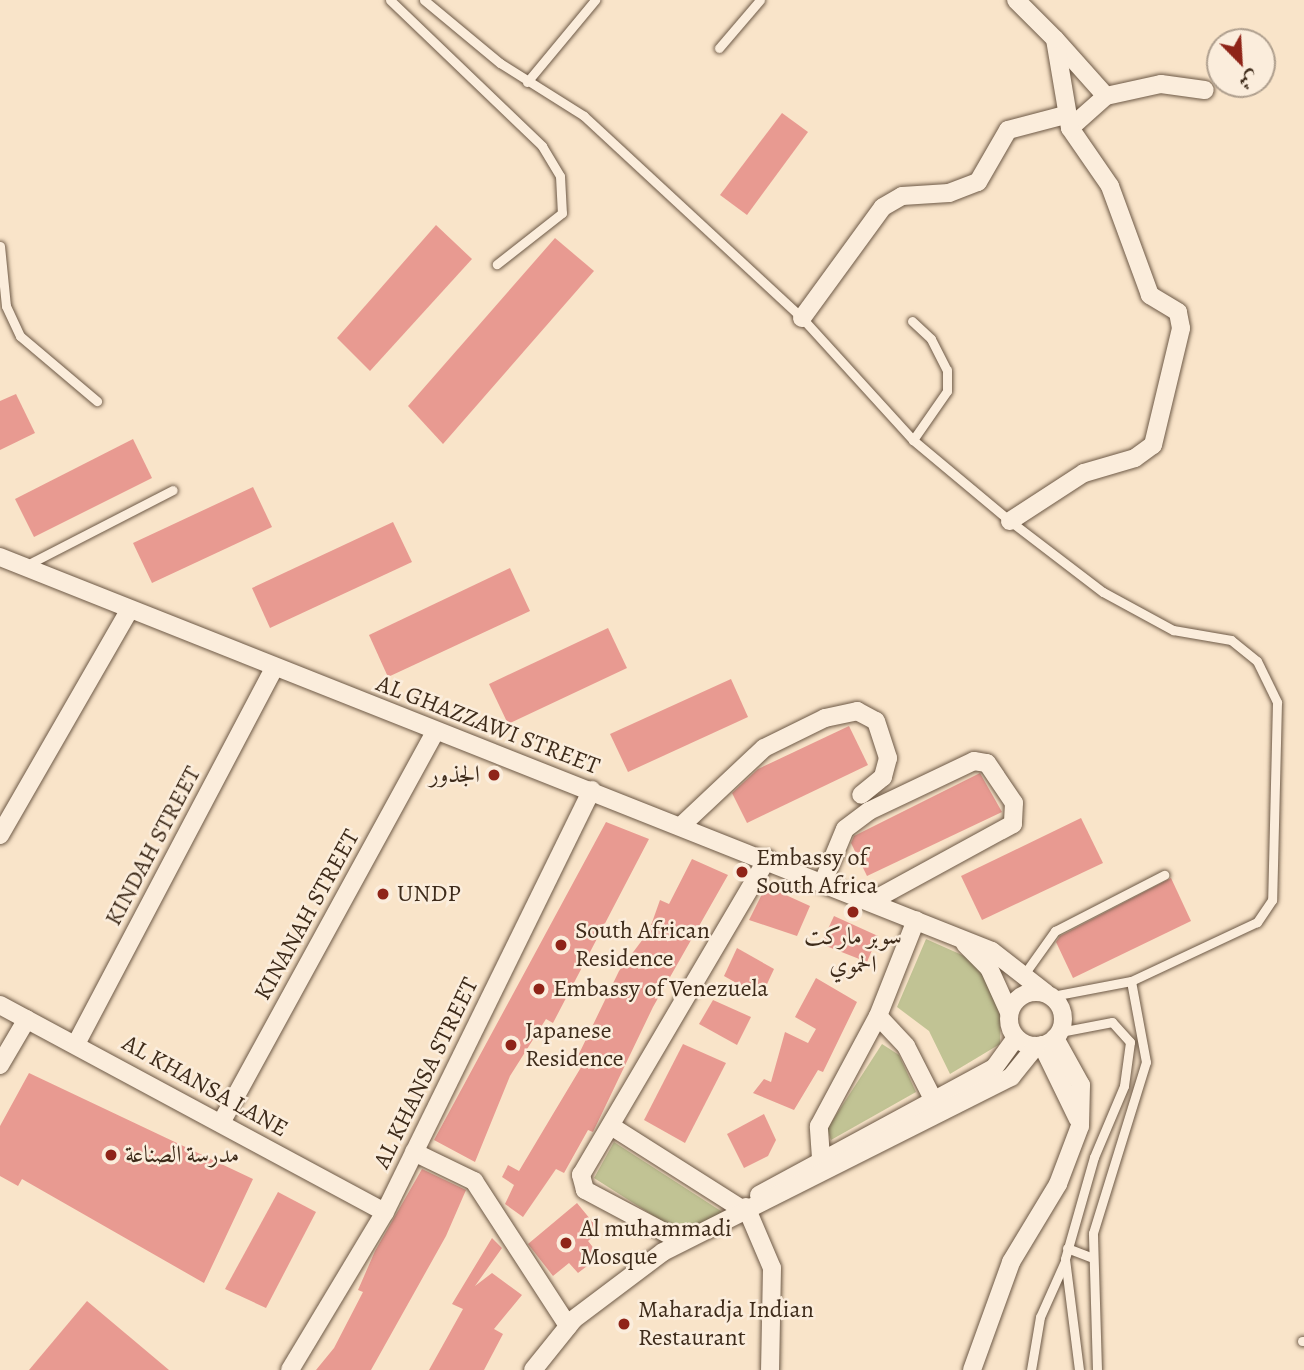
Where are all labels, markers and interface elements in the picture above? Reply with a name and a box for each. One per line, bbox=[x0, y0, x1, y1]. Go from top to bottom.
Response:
north arrow bbox=[1206, 28, 1276, 98]
text: ش bbox=[1235, 65, 1263, 96]
street label: AL GHAZZAWI STREET bbox=[372, 669, 604, 781]
street label: KINDAH STREET bbox=[99, 761, 207, 931]
place label: الجذور bbox=[429, 761, 480, 789]
marker: الجذور bbox=[486, 767, 502, 783]
street label: KINANAH STREET bbox=[248, 825, 366, 1005]
place label: Embassy of South Africa bbox=[756, 844, 878, 900]
marker: Embassy of South Africa bbox=[734, 864, 750, 880]
place label: UNDP bbox=[397, 880, 461, 908]
marker: UNDP bbox=[375, 886, 391, 902]
marker: سوبر ماركت الحموي bbox=[845, 904, 861, 920]
place label: South African Residence bbox=[575, 917, 710, 973]
place label: سوبر ماركت الحموي bbox=[804, 923, 902, 979]
marker: South African Residence bbox=[553, 937, 569, 953]
street label: AL KHANSA STREET bbox=[367, 973, 485, 1173]
place label: Embassy of Venezuela bbox=[553, 975, 768, 1003]
marker: Embassy of Venezuela bbox=[531, 981, 547, 997]
place label: Japanese Residence bbox=[525, 1017, 623, 1073]
street label: AL KHANSA LANE bbox=[117, 1029, 293, 1143]
marker: Japanese Residence bbox=[503, 1037, 519, 1053]
place label: مدرسة الصناعة bbox=[125, 1141, 239, 1169]
marker: مدرسة الصناعة bbox=[103, 1147, 119, 1163]
place label: Al muhammadi Mosque bbox=[580, 1215, 732, 1271]
marker: Al muhammadi Mosque bbox=[558, 1235, 574, 1251]
place label: Maharadja Indian Restaurant bbox=[638, 1296, 814, 1352]
marker: Maharadja Indian Restaurant bbox=[616, 1316, 632, 1332]

